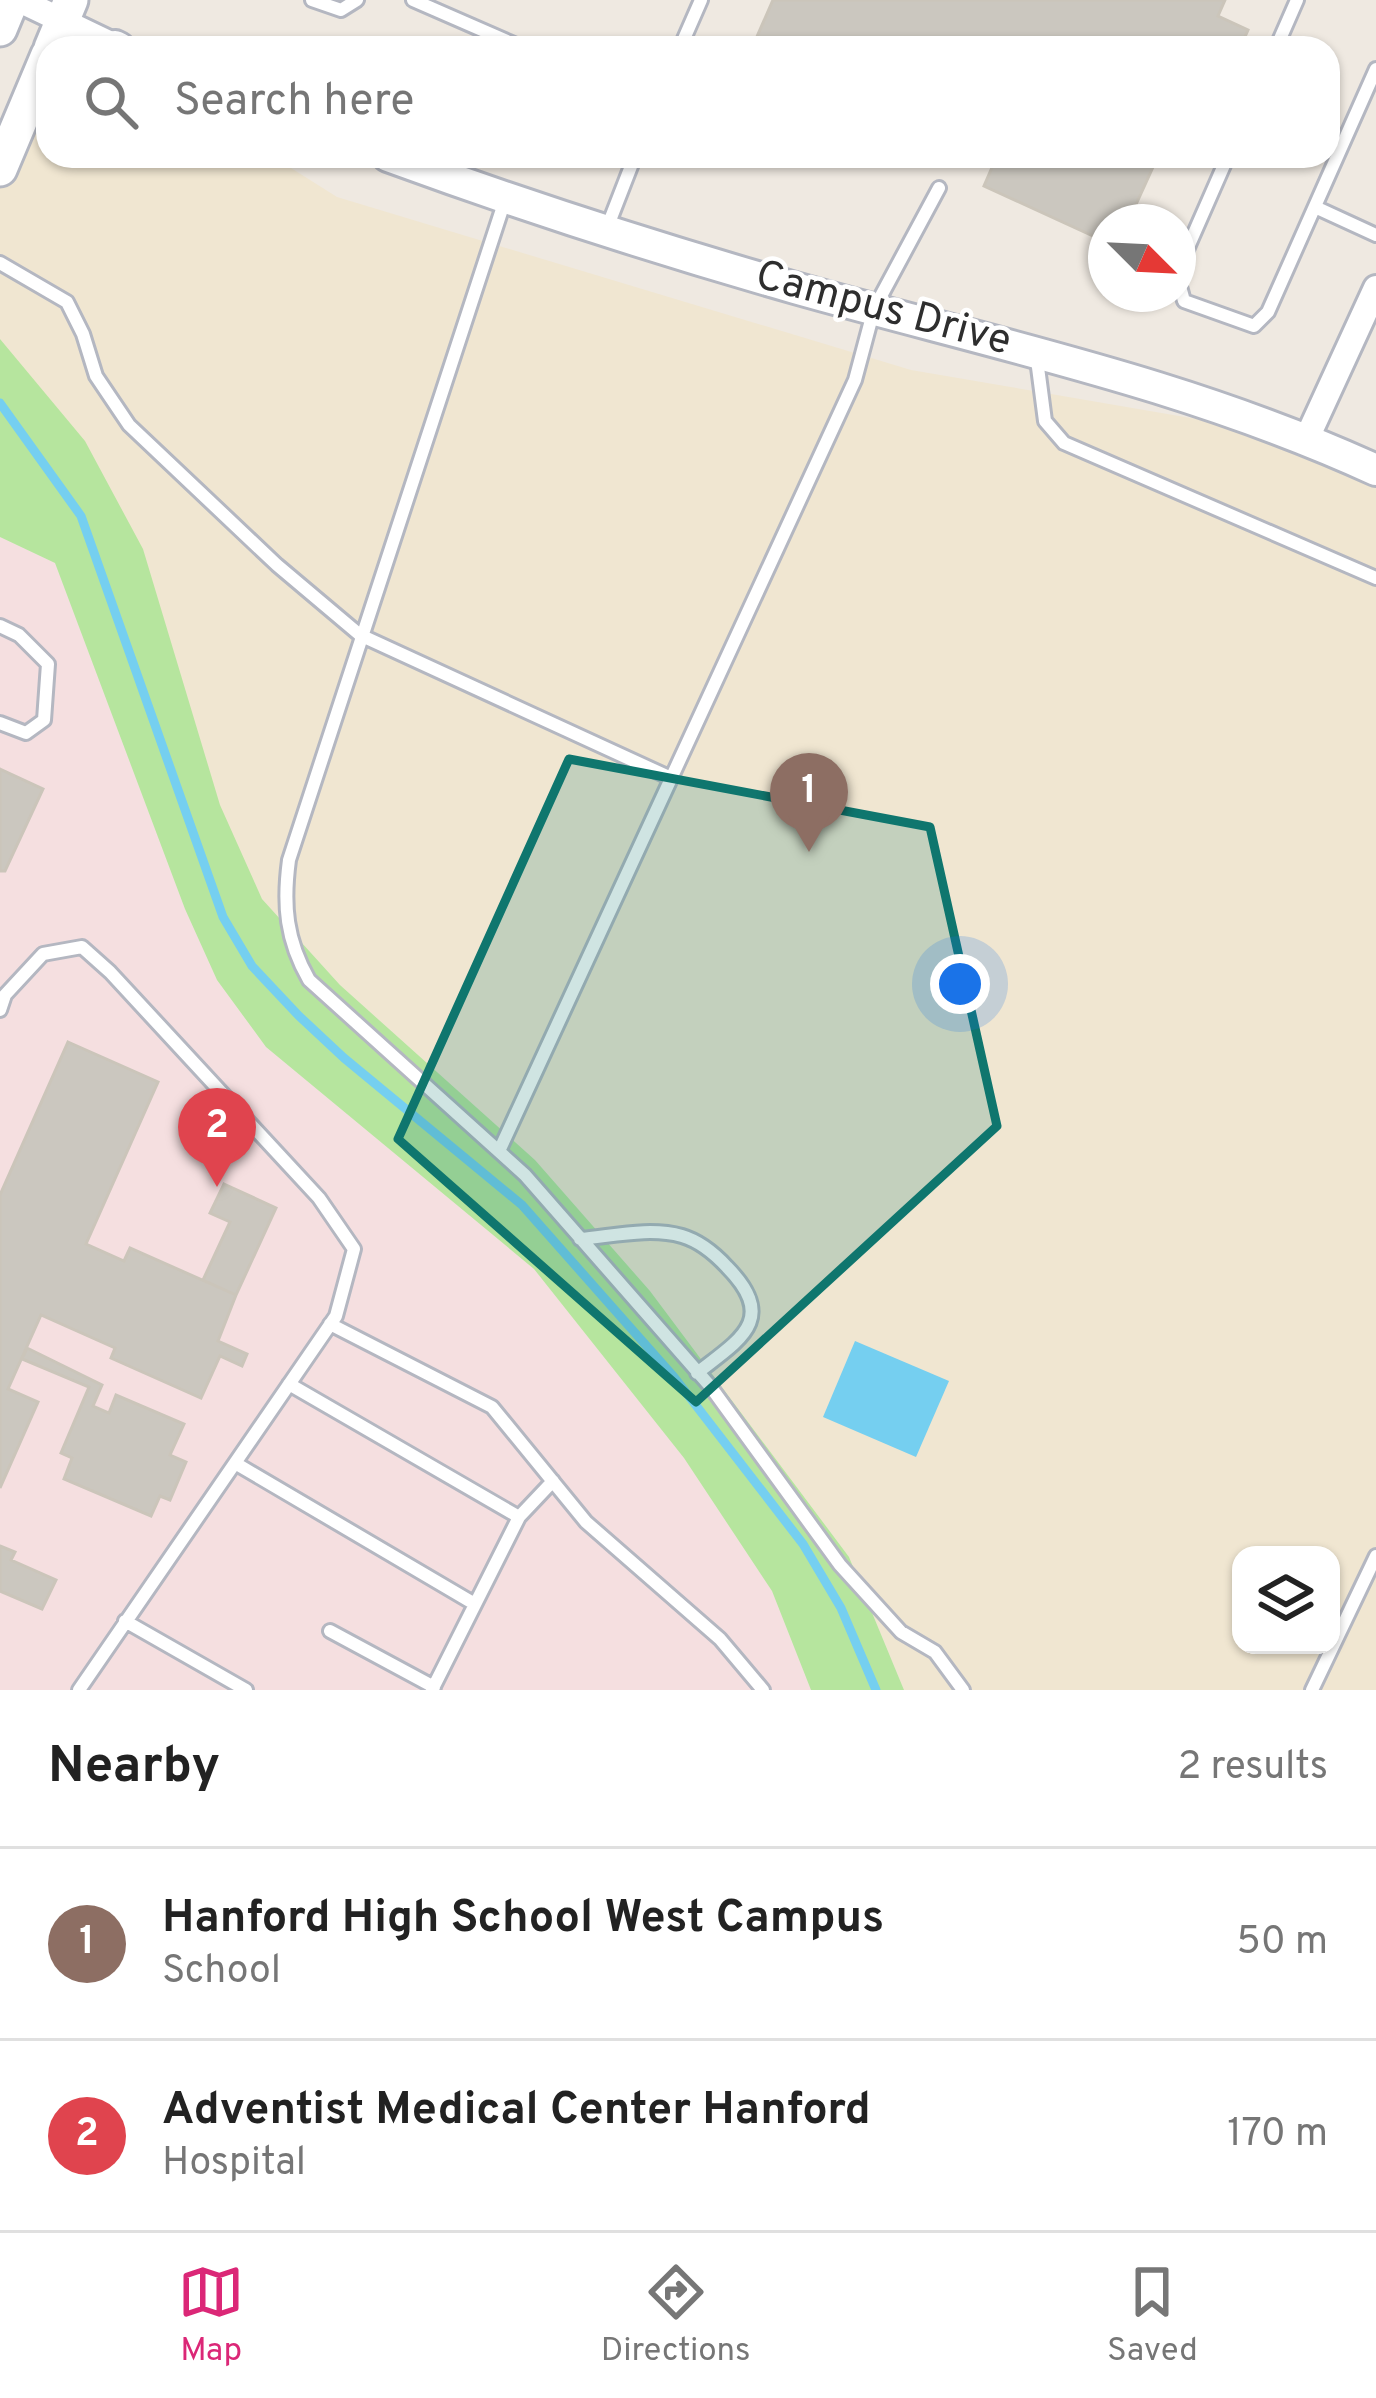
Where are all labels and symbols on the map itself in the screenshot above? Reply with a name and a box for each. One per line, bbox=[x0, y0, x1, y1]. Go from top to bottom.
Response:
north arrow bbox=[1088, 204, 1196, 312]
street label: Campus Drive bbox=[749, 250, 1017, 370]
pin: 1 bbox=[770, 753, 848, 852]
your location bbox=[930, 954, 990, 1014]
pin: 2 bbox=[178, 1088, 256, 1187]

